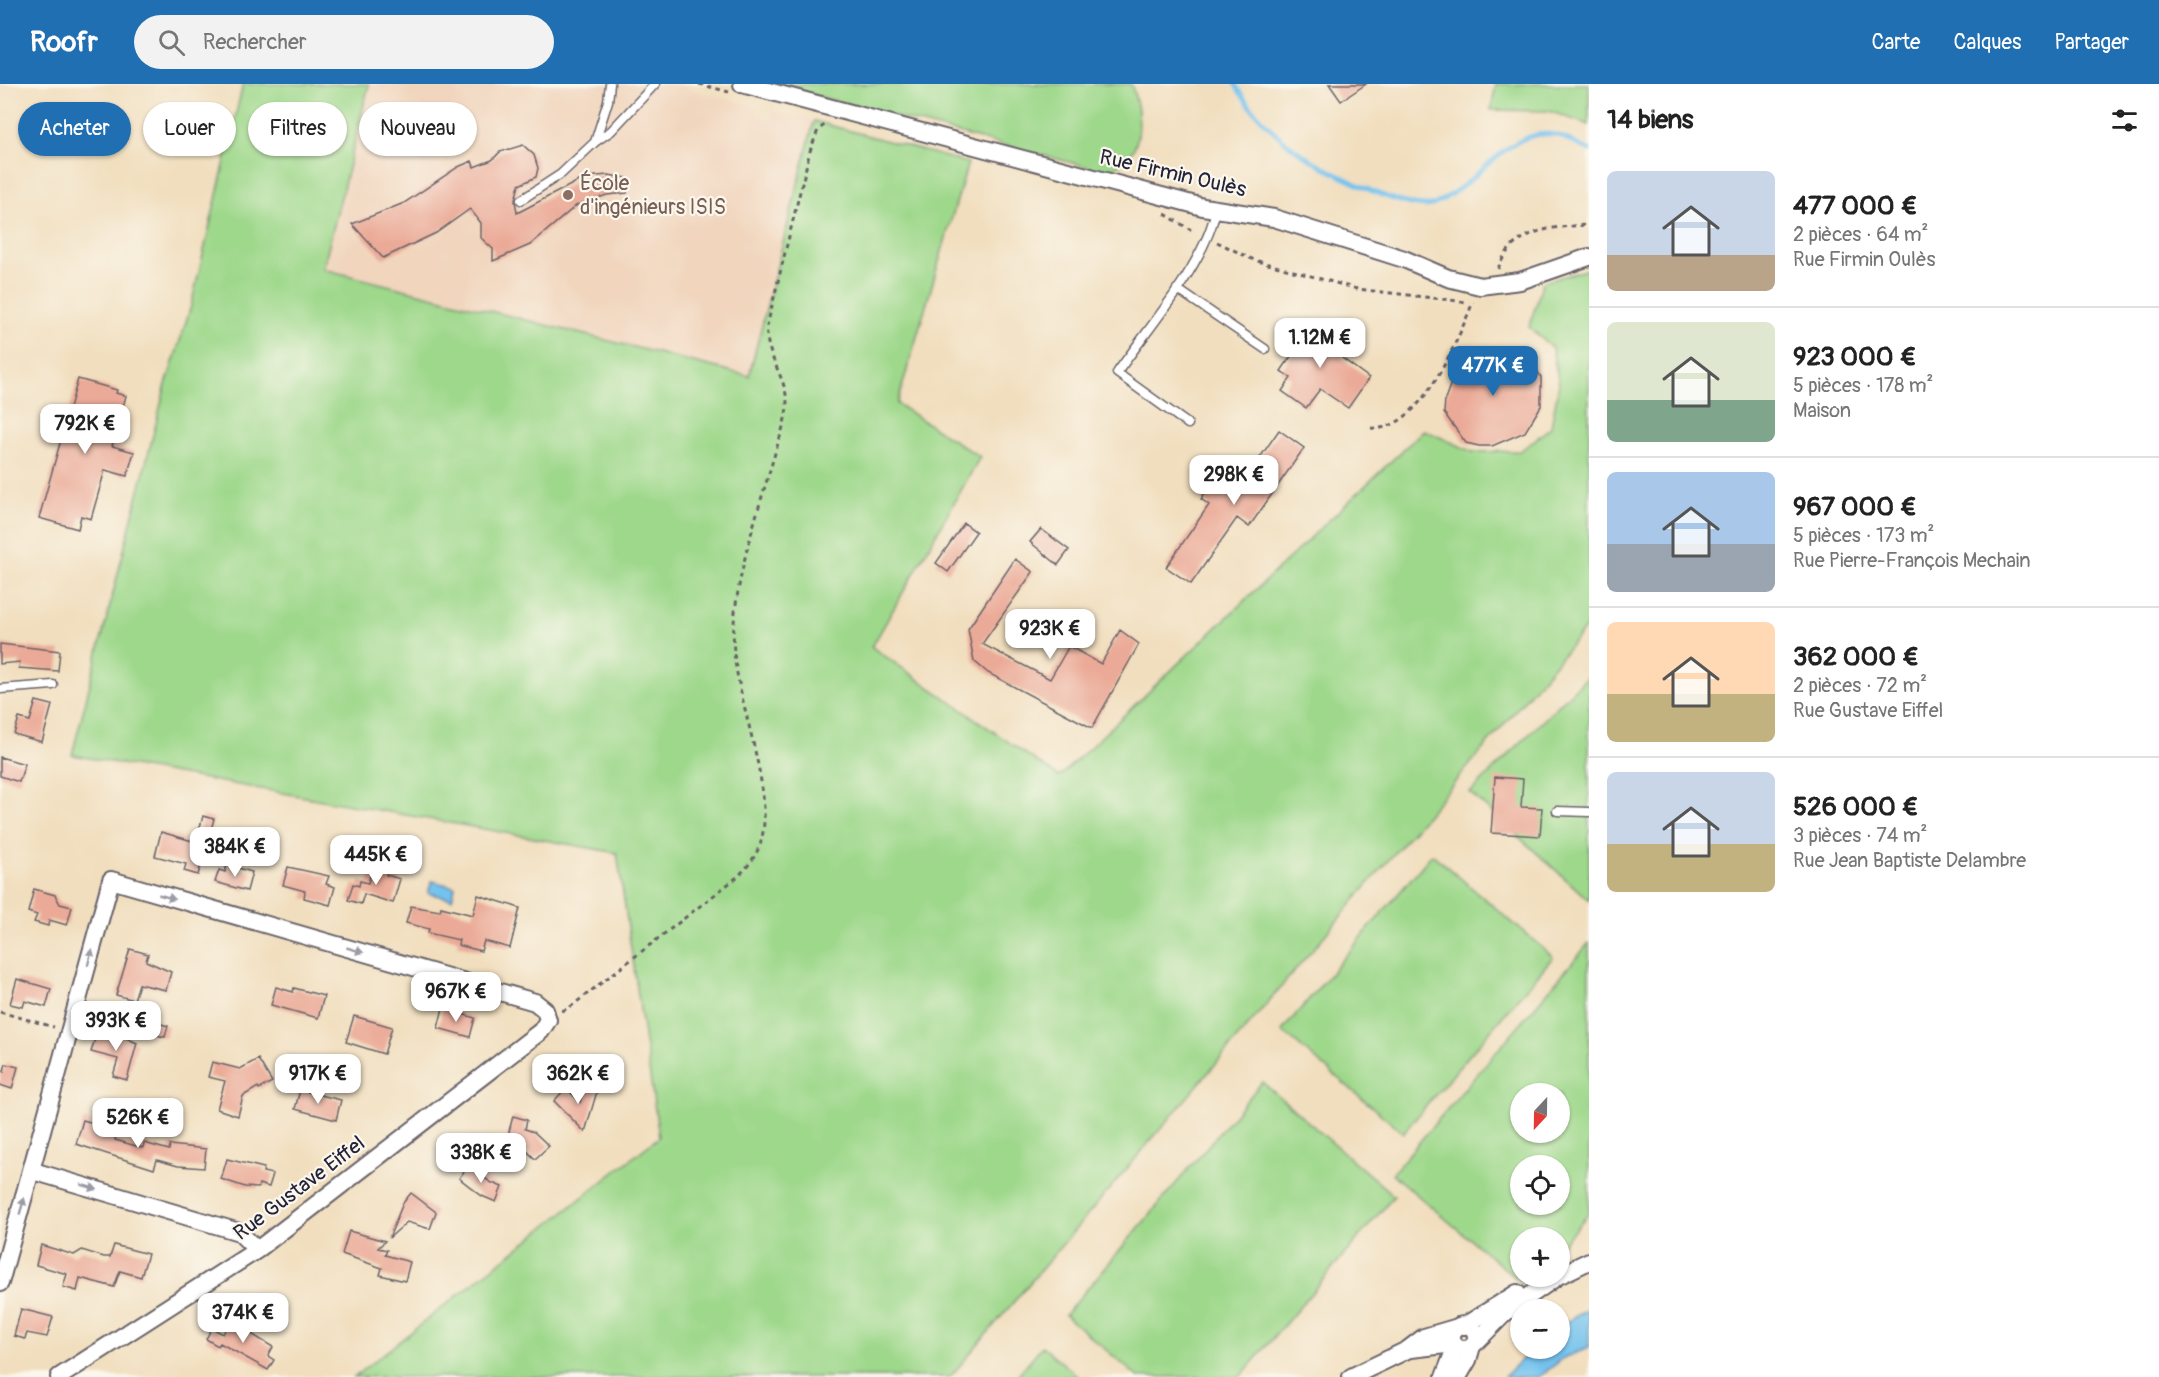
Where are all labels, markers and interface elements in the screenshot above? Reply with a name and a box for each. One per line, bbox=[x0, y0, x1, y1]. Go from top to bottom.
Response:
search box bbox=[134, 15, 554, 69]
text: Roofr bbox=[30, 25, 98, 60]
icon: search bbox=[155, 26, 188, 59]
text: Rechercher bbox=[203, 28, 307, 56]
text: Carte bbox=[1871, 29, 1920, 56]
text: Calques bbox=[1953, 29, 2021, 56]
text: Partager bbox=[2054, 29, 2129, 56]
chip: Acheter bbox=[18, 102, 131, 156]
chip: Louer bbox=[143, 102, 236, 156]
chip: Filtres bbox=[248, 102, 347, 156]
chip: Nouveau bbox=[359, 102, 477, 156]
text: 14 biens bbox=[1607, 104, 1693, 136]
icon: filters bbox=[2108, 104, 2141, 137]
street label: Rue Firmin Oulès bbox=[1097, 144, 1249, 204]
place label: École d'ingénieurs ISIS bbox=[580, 170, 726, 221]
marker: École d'ingénieurs ISIS bbox=[561, 188, 575, 202]
text: 477 000 € bbox=[1793, 190, 1917, 222]
icon: home bbox=[1655, 195, 1727, 267]
text: 2 pièces · 64 m² bbox=[1793, 222, 1928, 247]
text: Rue Firmin Oulès bbox=[1793, 247, 1935, 272]
pin: 1.12M € bbox=[1265, 318, 1375, 369]
text: 1.12M € bbox=[1288, 325, 1352, 350]
text: 923 000 € bbox=[1793, 341, 1916, 373]
pin: 477K € bbox=[1444, 346, 1542, 397]
icon: home bbox=[1655, 346, 1727, 418]
text: 477K € bbox=[1462, 353, 1524, 378]
text: 5 pièces · 178 m² bbox=[1793, 373, 1933, 398]
text: Maison bbox=[1793, 398, 1851, 423]
pin: 792K € bbox=[36, 404, 134, 455]
text: 792K € bbox=[54, 411, 116, 436]
pin: 298K € bbox=[1185, 455, 1283, 506]
text: 298K € bbox=[1203, 462, 1265, 487]
text: 967 000 € bbox=[1793, 491, 1917, 523]
icon: home bbox=[1655, 496, 1727, 568]
text: 5 pièces · 173 m² bbox=[1793, 523, 1934, 548]
text: Rue Pierre-François Mechain bbox=[1793, 548, 2030, 573]
pin: 923K € bbox=[1001, 609, 1099, 660]
text: 923K € bbox=[1019, 616, 1081, 641]
text: 362 000 € bbox=[1793, 641, 1919, 673]
icon: home bbox=[1655, 646, 1727, 718]
text: 2 pièces · 72 m² bbox=[1793, 673, 1927, 698]
text: Rue Gustave Eiffel bbox=[1793, 698, 1943, 723]
text: 526 000 € bbox=[1793, 791, 1918, 823]
icon: home bbox=[1655, 796, 1727, 868]
text: 3 pièces · 74 m² bbox=[1793, 823, 1927, 848]
pin: 384K € bbox=[186, 827, 284, 878]
text: 384K € bbox=[204, 834, 266, 859]
pin: 445K € bbox=[327, 835, 425, 886]
text: 445K € bbox=[344, 842, 408, 867]
text: Rue Jean Baptiste Delambre bbox=[1793, 848, 2026, 873]
one-way arrow bbox=[158, 893, 176, 902]
one-way arrow bbox=[346, 946, 364, 956]
one-way arrow bbox=[86, 948, 96, 967]
pin: 967K € bbox=[407, 972, 505, 1023]
text: 967K € bbox=[425, 979, 487, 1004]
pin: 393K € bbox=[67, 1001, 165, 1052]
text: 393K € bbox=[85, 1008, 147, 1033]
pin: 917K € bbox=[269, 1054, 367, 1105]
pin: 362K € bbox=[529, 1054, 627, 1105]
text: 917K € bbox=[289, 1061, 347, 1086]
text: 362K € bbox=[546, 1061, 610, 1086]
north arrow bbox=[1510, 1083, 1570, 1143]
map controls bbox=[1510, 1083, 1570, 1359]
pin: 526K € bbox=[89, 1098, 187, 1149]
text: 526K € bbox=[106, 1105, 170, 1130]
street label: Rue Gustave Eiffel bbox=[228, 1130, 370, 1247]
pin: 338K € bbox=[432, 1133, 530, 1184]
text: 338K € bbox=[450, 1140, 512, 1165]
button: locate bbox=[1510, 1155, 1570, 1215]
one-way arrow bbox=[80, 1183, 98, 1192]
one-way arrow bbox=[18, 1197, 27, 1215]
button: + bbox=[1510, 1227, 1570, 1287]
pin: 374K € bbox=[194, 1293, 292, 1344]
button: − bbox=[1510, 1299, 1570, 1359]
text: 374K € bbox=[212, 1300, 274, 1325]

